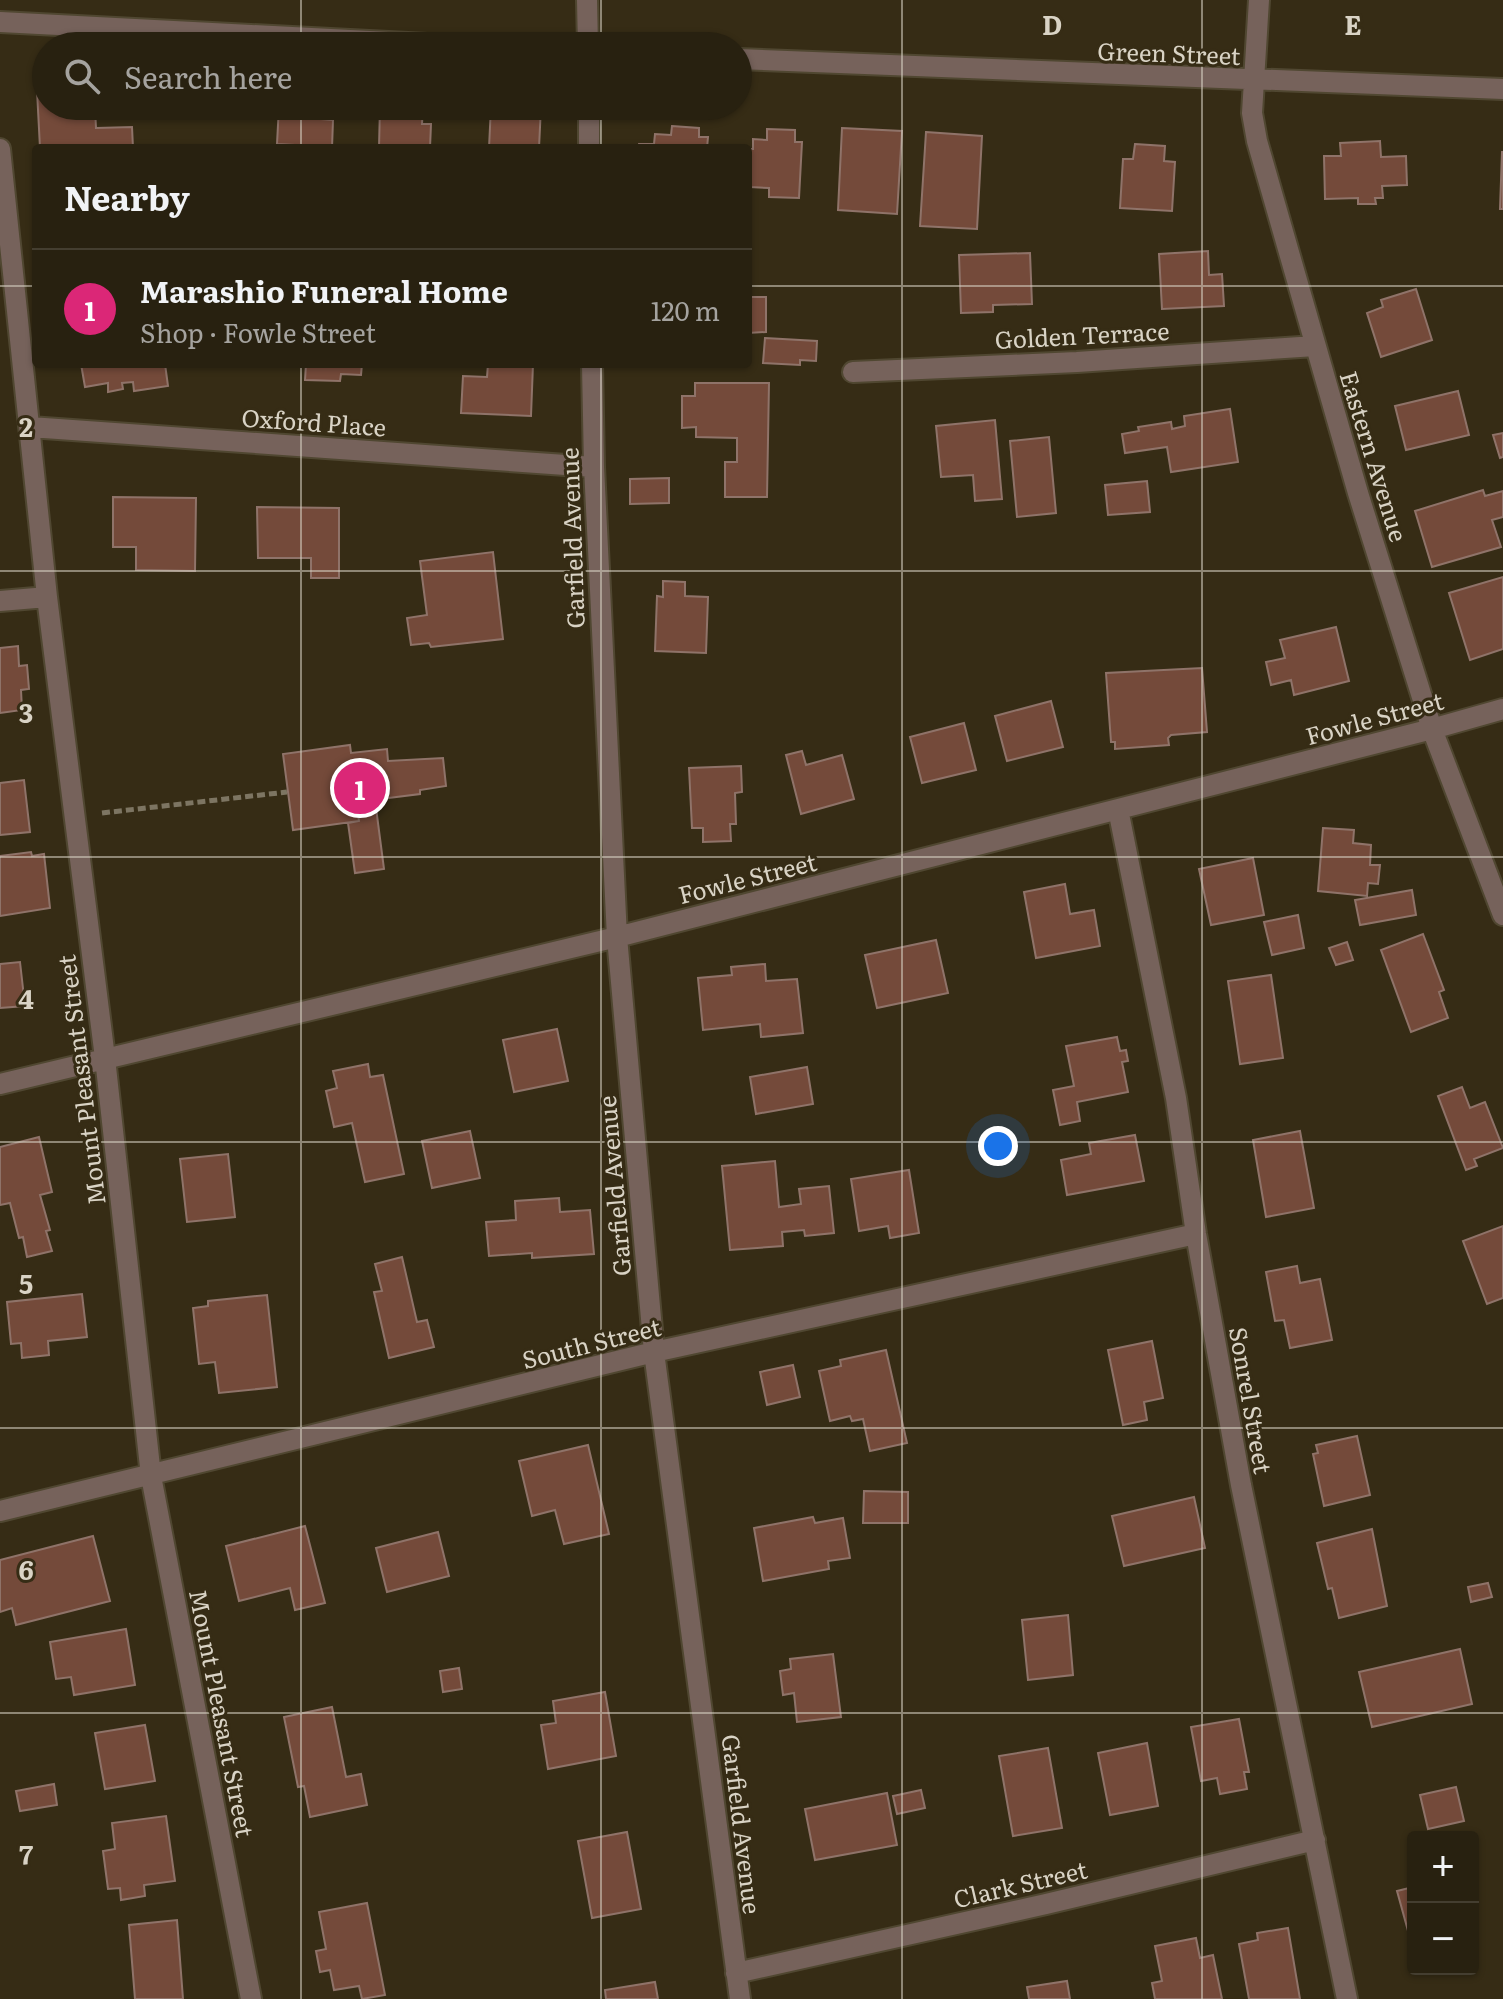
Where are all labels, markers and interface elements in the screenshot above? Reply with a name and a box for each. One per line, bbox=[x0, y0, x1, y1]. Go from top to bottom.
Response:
text: D bbox=[1042, 4, 1062, 43]
text: E bbox=[1344, 4, 1362, 43]
search box bbox=[32, 32, 752, 120]
street label: Green Street bbox=[1097, 32, 1241, 72]
icon: search bbox=[60, 54, 104, 98]
text: Search here bbox=[124, 54, 292, 98]
text: Nearby bbox=[64, 171, 190, 221]
text: Marashio Funeral Home bbox=[140, 268, 508, 312]
text: 1 bbox=[85, 290, 95, 329]
text: 120 m bbox=[651, 290, 720, 329]
text: Shop · Fowle Street bbox=[140, 312, 376, 351]
street label: Golden Terrace bbox=[994, 312, 1170, 356]
street label: Eastern Avenue bbox=[1332, 366, 1418, 546]
street label: Oxford Place bbox=[240, 398, 388, 444]
text: 2 bbox=[19, 406, 33, 445]
street label: Garfield Avenue bbox=[550, 447, 592, 629]
street label: Fowle Street bbox=[1301, 682, 1447, 752]
text: 3 bbox=[19, 692, 33, 731]
pin: 1 bbox=[334, 758, 386, 818]
street label: Fowle Street bbox=[674, 843, 820, 911]
street label: Mount Pleasant Street bbox=[47, 953, 113, 1207]
text: 4 bbox=[18, 978, 34, 1017]
street label: Garfield Avenue bbox=[588, 1094, 638, 1278]
your location bbox=[978, 1126, 1018, 1166]
text: 5 bbox=[19, 1263, 33, 1302]
street label: South Street bbox=[518, 1308, 664, 1376]
street label: Sonrel Street bbox=[1222, 1324, 1282, 1476]
text: 6 bbox=[18, 1549, 34, 1588]
street label: Mount Pleasant Street bbox=[182, 1586, 264, 1840]
street label: Garfield Avenue bbox=[715, 1732, 771, 1916]
map controls bbox=[1407, 1831, 1479, 1975]
button: + bbox=[1407, 1831, 1479, 1903]
text: 7 bbox=[19, 1834, 33, 1873]
street label: Clark Street bbox=[950, 1851, 1091, 1915]
button: − bbox=[1407, 1903, 1479, 1975]

